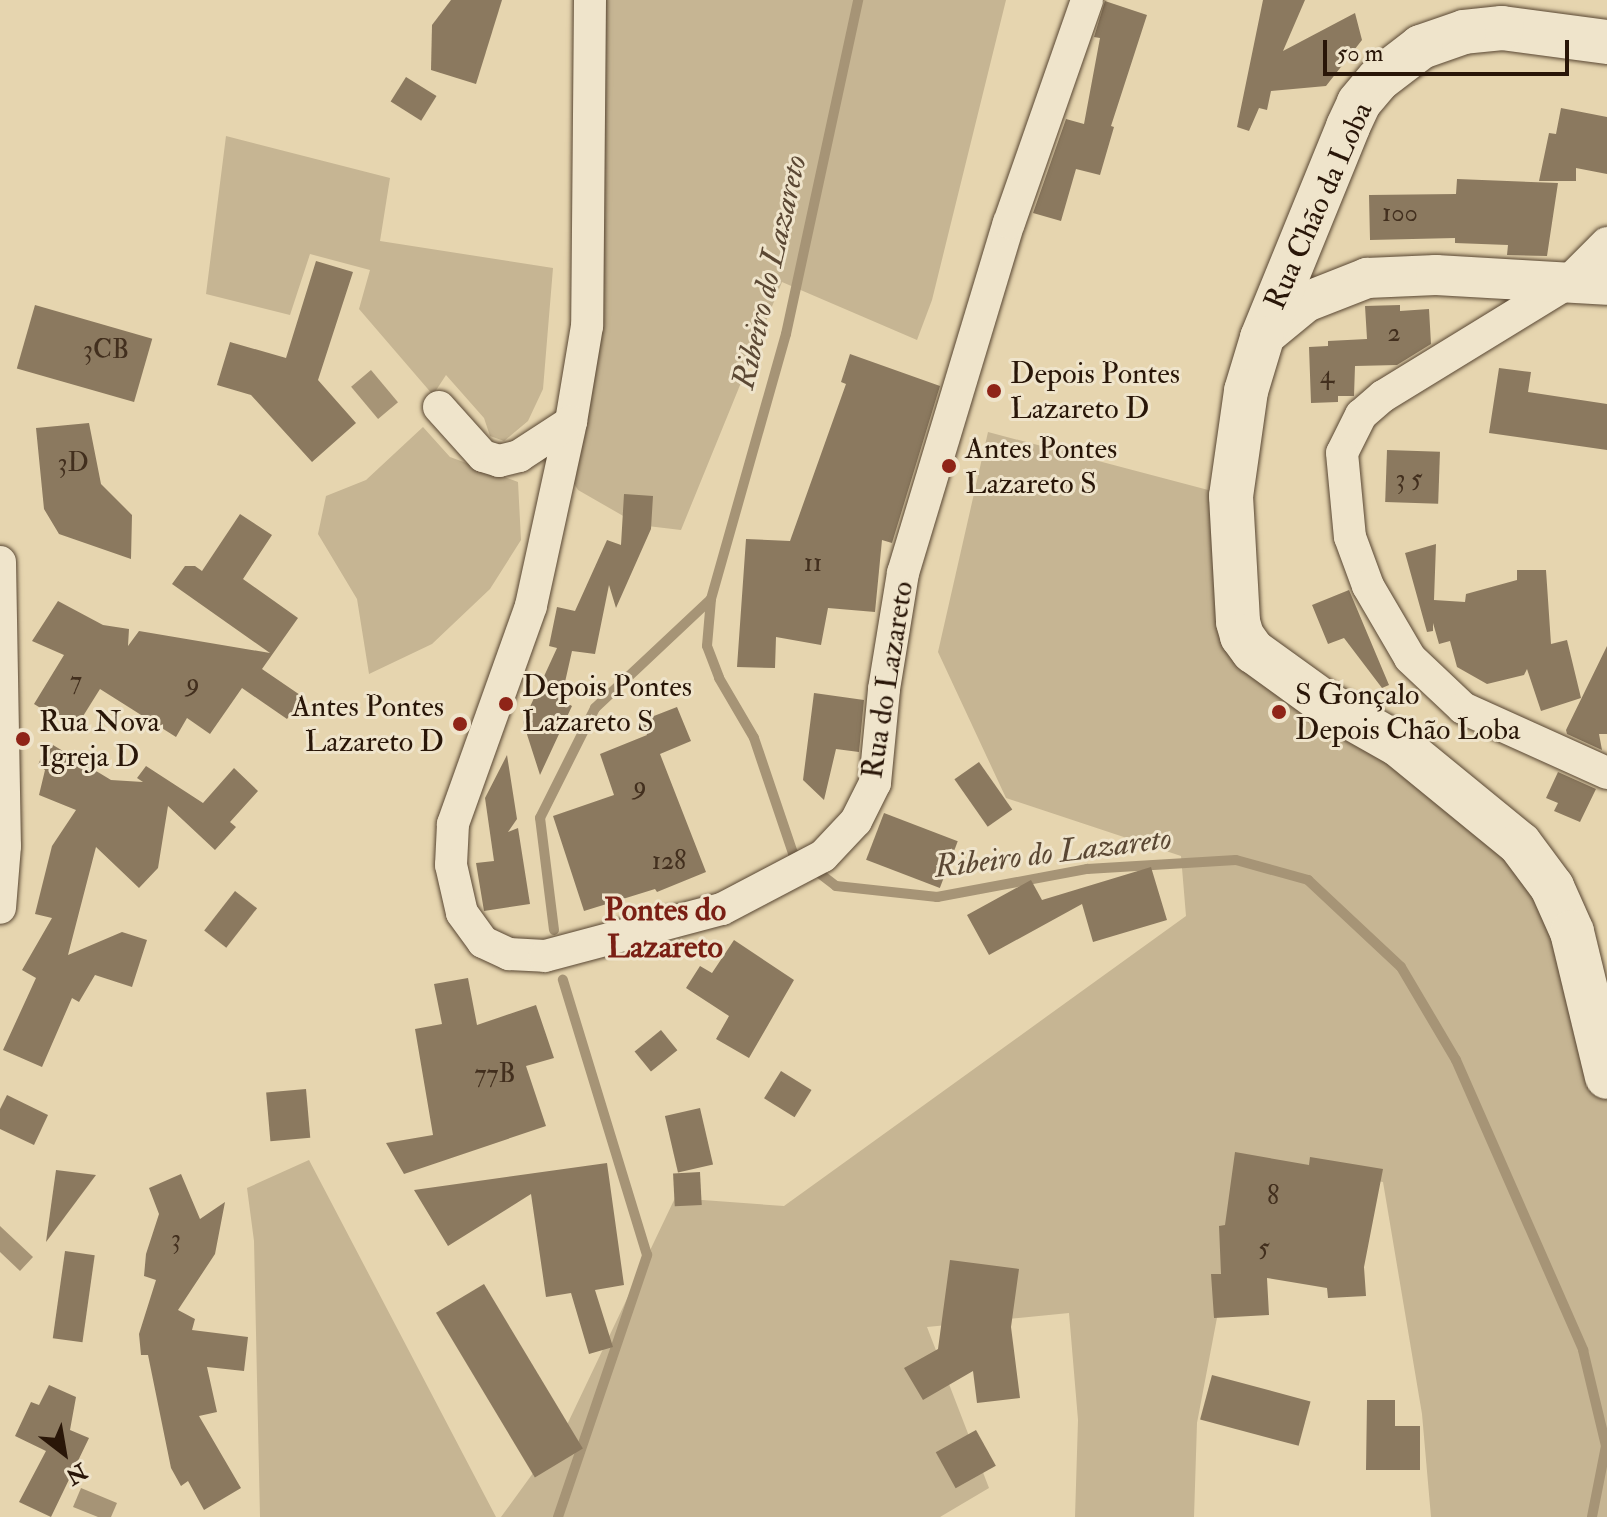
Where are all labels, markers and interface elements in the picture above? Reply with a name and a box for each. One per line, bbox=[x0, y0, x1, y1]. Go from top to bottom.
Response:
scale bar bbox=[1327, 24, 1573, 74]
text: 50 m bbox=[1337, 38, 1383, 69]
street label: Rua Chão da Loba bbox=[1257, 97, 1381, 315]
water label: Ribeiro do Lazareto bbox=[724, 151, 816, 393]
house number: 100 bbox=[1382, 198, 1418, 230]
house number: 2 bbox=[1387, 318, 1401, 350]
house number: 3CB bbox=[83, 335, 129, 367]
place label: Depois Pontes Lazareto D bbox=[1010, 356, 1180, 426]
house number: 4 bbox=[1320, 360, 1334, 392]
marker: Depois Pontes Lazareto D bbox=[985, 382, 1003, 400]
place label: Antes Pontes Lazareto S bbox=[965, 431, 1117, 502]
house number: 3D bbox=[57, 448, 89, 480]
marker: Antes Pontes Lazareto S bbox=[940, 457, 958, 475]
house number: 3 5 bbox=[1396, 464, 1422, 496]
house number: 11 bbox=[804, 548, 822, 580]
street label: Rua do Lazareto bbox=[855, 579, 921, 781]
house number: 7 bbox=[70, 666, 82, 698]
house number: 9 bbox=[186, 668, 200, 700]
place label: Depois Pontes Lazareto S bbox=[522, 669, 692, 740]
place label: S Gonçalo Depois Chão Loba bbox=[1295, 677, 1520, 748]
place label: Antes Pontes Lazareto D bbox=[292, 689, 444, 760]
marker: Depois Pontes Lazareto S bbox=[497, 695, 515, 713]
marker: S Gonçalo Depois Chão Loba bbox=[1270, 703, 1288, 721]
place label: Rua Nova Igreja D bbox=[39, 704, 160, 774]
marker: Antes Pontes Lazareto D bbox=[451, 715, 469, 733]
marker: Rua Nova Igreja D bbox=[14, 730, 32, 748]
house number: 9 bbox=[633, 771, 647, 803]
water label: Ribeiro do Lazareto bbox=[932, 819, 1174, 887]
house number: 128 bbox=[652, 846, 686, 878]
district label: Pontes do Lazareto bbox=[604, 892, 726, 967]
house number: 77B bbox=[475, 1059, 515, 1091]
house number: 8 bbox=[1267, 1181, 1279, 1213]
house number: 3 bbox=[171, 1224, 181, 1256]
house number: 5 bbox=[1258, 1233, 1270, 1265]
north arrow bbox=[24, 1413, 104, 1493]
text: N bbox=[61, 1456, 92, 1491]

